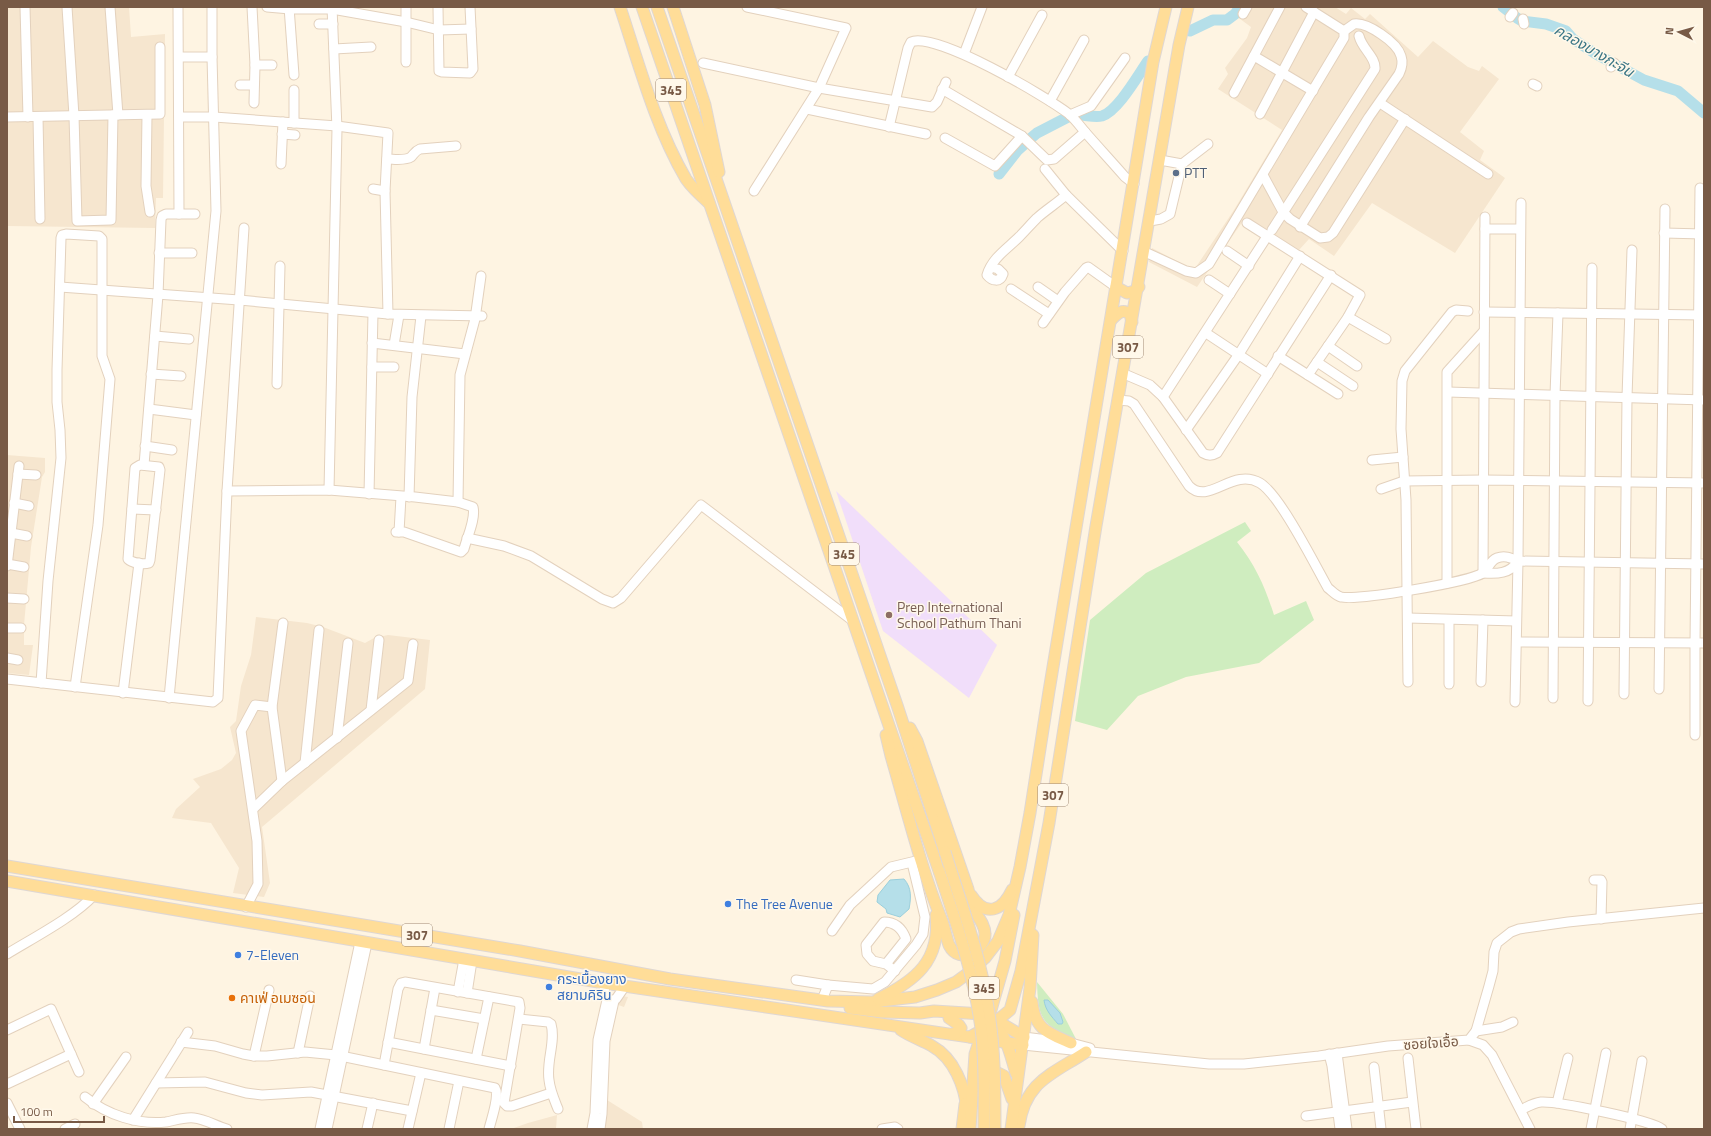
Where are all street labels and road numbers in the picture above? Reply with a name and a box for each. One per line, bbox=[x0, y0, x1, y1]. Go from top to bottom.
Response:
road number: 345 bbox=[656, 79, 686, 101]
road number: 307 bbox=[1113, 336, 1143, 358]
road number: 345 bbox=[829, 543, 859, 565]
road number: 307 bbox=[1038, 784, 1068, 806]
road number: 307 bbox=[402, 924, 432, 946]
road number: 345 bbox=[969, 977, 999, 999]
street label: ซอยใจเอื้อ bbox=[1403, 1030, 1459, 1055]

